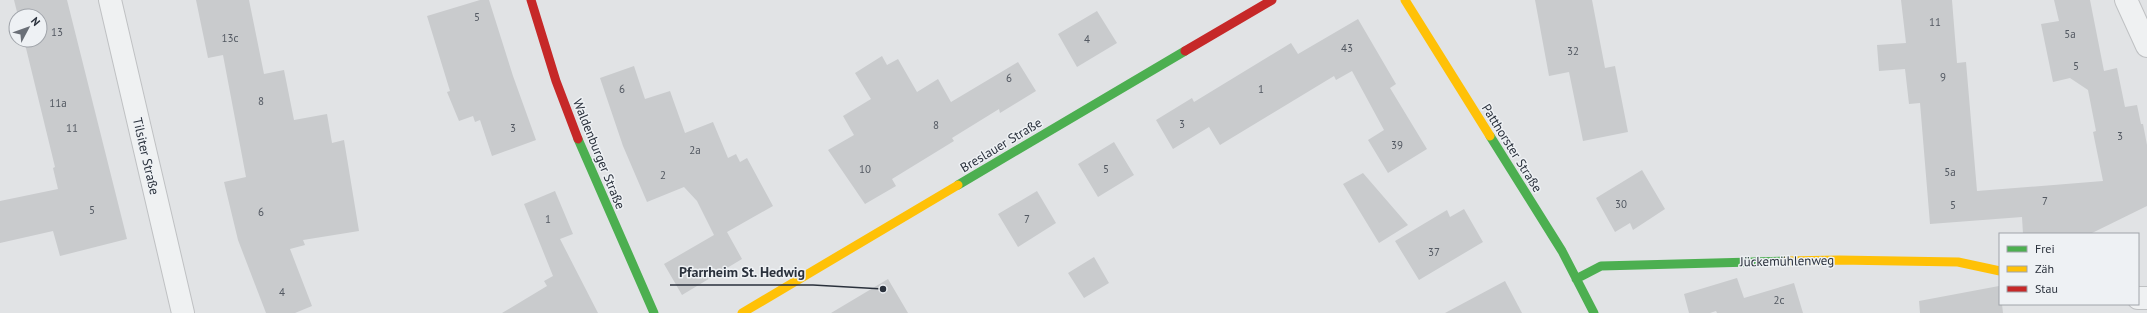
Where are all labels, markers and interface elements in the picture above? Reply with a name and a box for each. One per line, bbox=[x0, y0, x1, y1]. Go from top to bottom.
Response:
north arrow bbox=[8, 8, 48, 48]
house number: 5 bbox=[474, 10, 480, 24]
text: N bbox=[28, 14, 43, 29]
house number: 11 bbox=[1929, 15, 1941, 29]
house number: 13 bbox=[51, 25, 63, 39]
house number: 5a bbox=[2064, 27, 2076, 41]
house number: 13c bbox=[222, 31, 239, 45]
house number: 4 bbox=[1084, 32, 1090, 46]
house number: 43 bbox=[1341, 41, 1353, 55]
house number: 32 bbox=[1567, 44, 1579, 58]
house number: 5 bbox=[2073, 59, 2079, 73]
house number: 9 bbox=[1940, 70, 1946, 84]
house number: 6 bbox=[1006, 71, 1012, 85]
house number: 6 bbox=[619, 82, 625, 96]
house number: 1 bbox=[1258, 82, 1264, 96]
house number: 8 bbox=[258, 94, 264, 108]
house number: 11a bbox=[49, 96, 67, 110]
street label: Waldenburger Straße bbox=[569, 96, 629, 212]
street label: Patthorster Straße bbox=[1478, 101, 1546, 195]
street label: Breslauer Straße bbox=[957, 114, 1045, 176]
street label: Tilsiter Straße bbox=[129, 116, 163, 196]
house number: 3 bbox=[1179, 117, 1185, 131]
house number: 8 bbox=[933, 118, 939, 132]
house number: 11 bbox=[66, 121, 78, 135]
house number: 3 bbox=[510, 121, 516, 135]
house number: 3 bbox=[2117, 129, 2123, 143]
house number: 39 bbox=[1391, 138, 1403, 152]
house number: 2a bbox=[689, 143, 701, 157]
house number: 10 bbox=[859, 162, 871, 176]
house number: 5 bbox=[1103, 162, 1109, 176]
house number: 5a bbox=[1944, 165, 1956, 179]
house number: 2 bbox=[660, 168, 666, 182]
house number: 7 bbox=[2042, 194, 2048, 208]
house number: 30 bbox=[1615, 197, 1627, 211]
house number: 5 bbox=[1950, 198, 1956, 212]
house number: 5 bbox=[89, 203, 95, 217]
house number: 6 bbox=[258, 205, 264, 219]
house number: 1 bbox=[545, 212, 551, 226]
house number: 7 bbox=[1024, 212, 1030, 226]
legend bbox=[1999, 233, 2139, 305]
text: Frei bbox=[2035, 241, 2055, 256]
house number: 37 bbox=[1428, 245, 1440, 259]
street label: Jückemühlenweg bbox=[1739, 252, 1834, 270]
callout: Pfarrheim St. Hedwig bbox=[670, 259, 813, 285]
text: Zäh bbox=[2035, 261, 2054, 276]
text: Pfarrheim St. Hedwig bbox=[679, 263, 805, 281]
text: Stau bbox=[2035, 281, 2058, 296]
house number: 4 bbox=[279, 285, 285, 299]
house number: 2c bbox=[1774, 293, 1785, 307]

